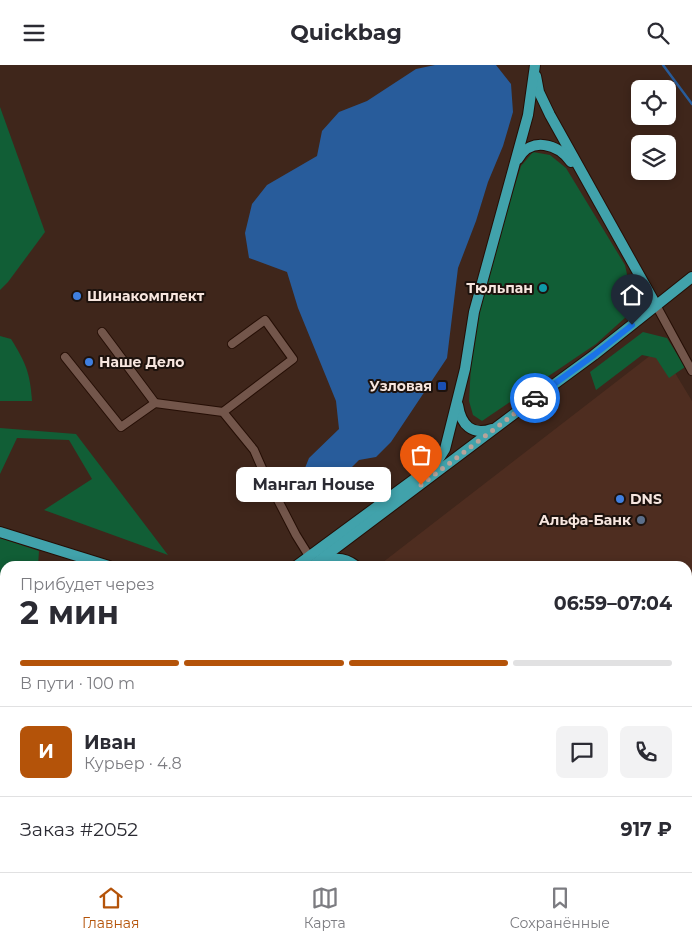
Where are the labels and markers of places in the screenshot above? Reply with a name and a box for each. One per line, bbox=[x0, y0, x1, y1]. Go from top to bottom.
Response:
pin bbox=[611, 274, 653, 325]
place label: Тюльпан bbox=[466, 279, 533, 297]
marker: Тюльпан bbox=[537, 282, 549, 294]
place label: Шинакомплект bbox=[87, 287, 205, 305]
marker: Шинакомплект bbox=[71, 290, 83, 302]
place label: Наше Дело bbox=[99, 353, 184, 371]
marker: Наше Дело bbox=[83, 356, 95, 368]
place label: Узловая bbox=[370, 377, 432, 395]
marker: Узловая bbox=[436, 380, 448, 392]
pin bbox=[400, 434, 442, 485]
callout: Мангал House bbox=[236, 467, 391, 503]
place label: DNS bbox=[630, 490, 662, 508]
marker: DNS bbox=[614, 493, 626, 505]
place label: Альфа-Банк bbox=[539, 511, 631, 529]
marker: Альфа-Банк bbox=[635, 514, 647, 526]

